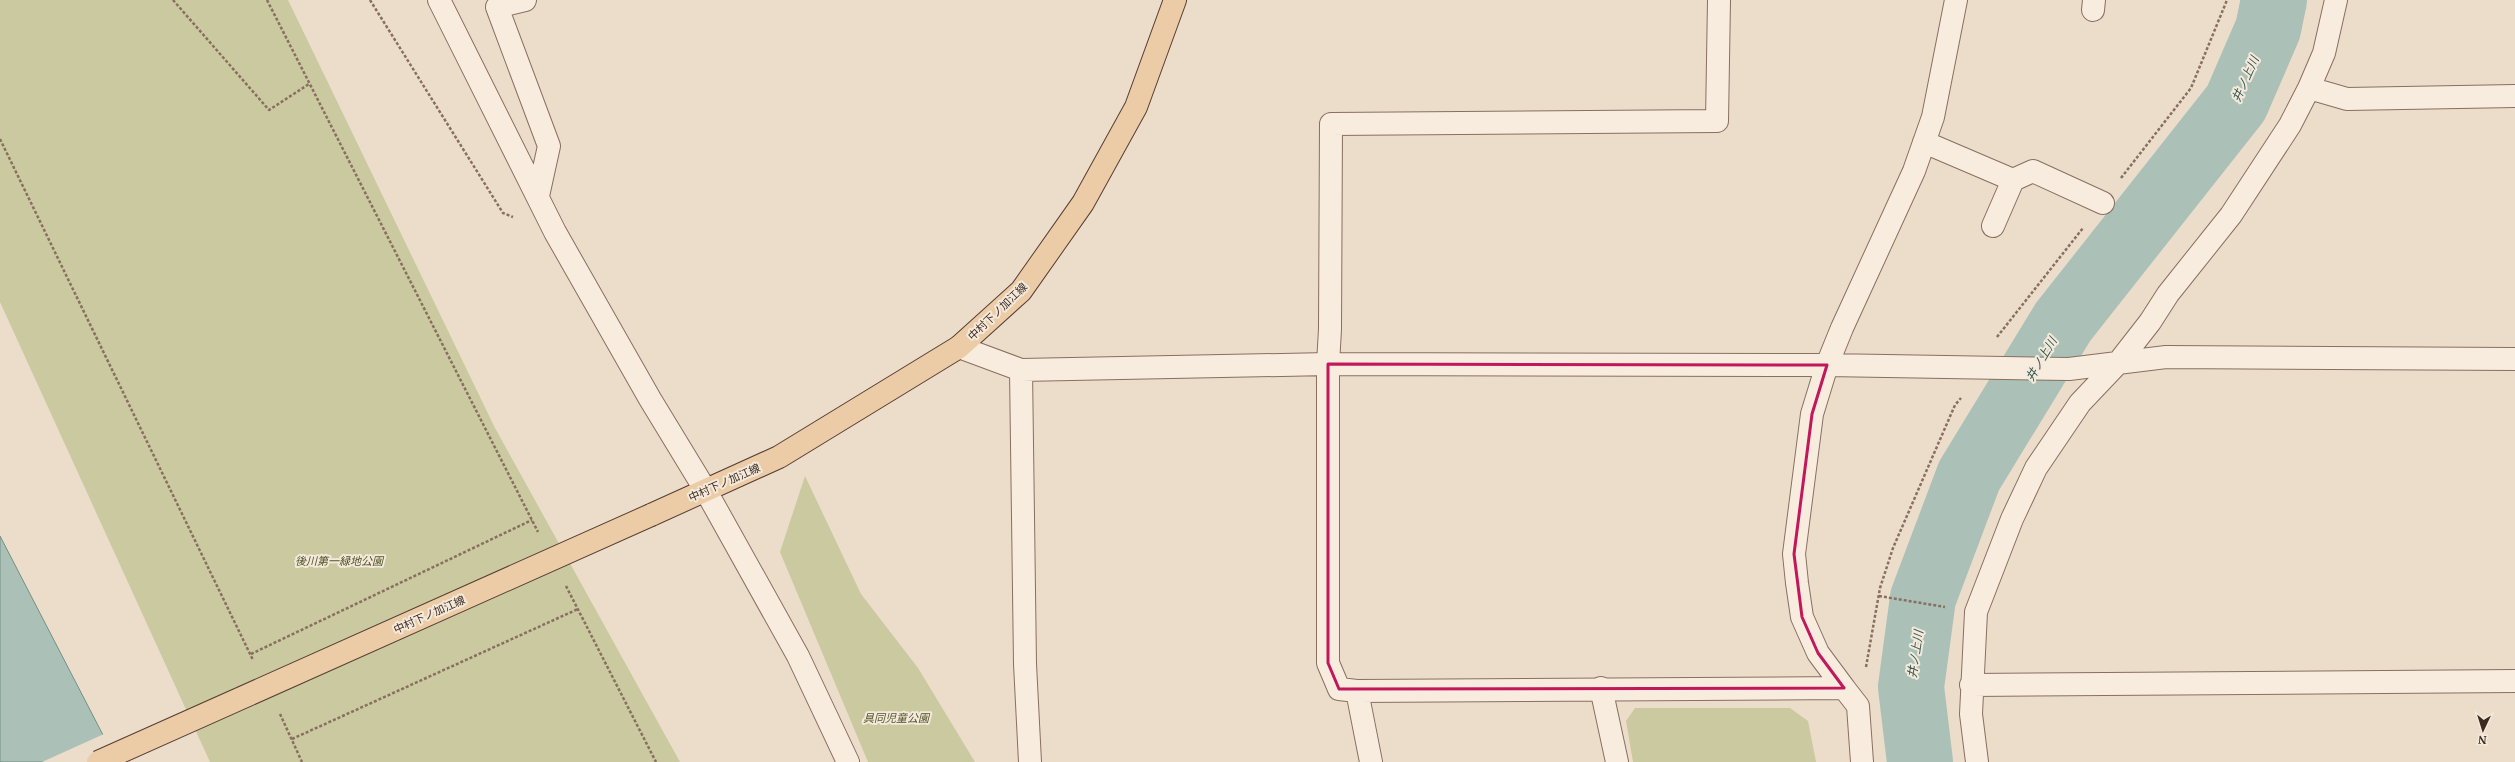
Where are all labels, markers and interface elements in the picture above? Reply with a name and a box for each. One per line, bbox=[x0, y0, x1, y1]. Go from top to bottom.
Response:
water label: 井ノ上川 bbox=[2227, 52, 2263, 104]
street label: 中村下ノ加江線 bbox=[964, 279, 1030, 343]
water label: 井ノ上川 bbox=[2021, 332, 2062, 384]
street label: 中村下ノ加江線 bbox=[686, 459, 762, 505]
park label: 後川第一緑地公園 bbox=[295, 553, 385, 568]
street label: 中村下ノ加江線 bbox=[391, 591, 467, 637]
water label: 井ノ上川 bbox=[1903, 627, 1927, 679]
park label: 具同児童公園 bbox=[863, 710, 931, 725]
north arrow bbox=[2463, 710, 2503, 750]
text: N bbox=[2477, 733, 2487, 748]

